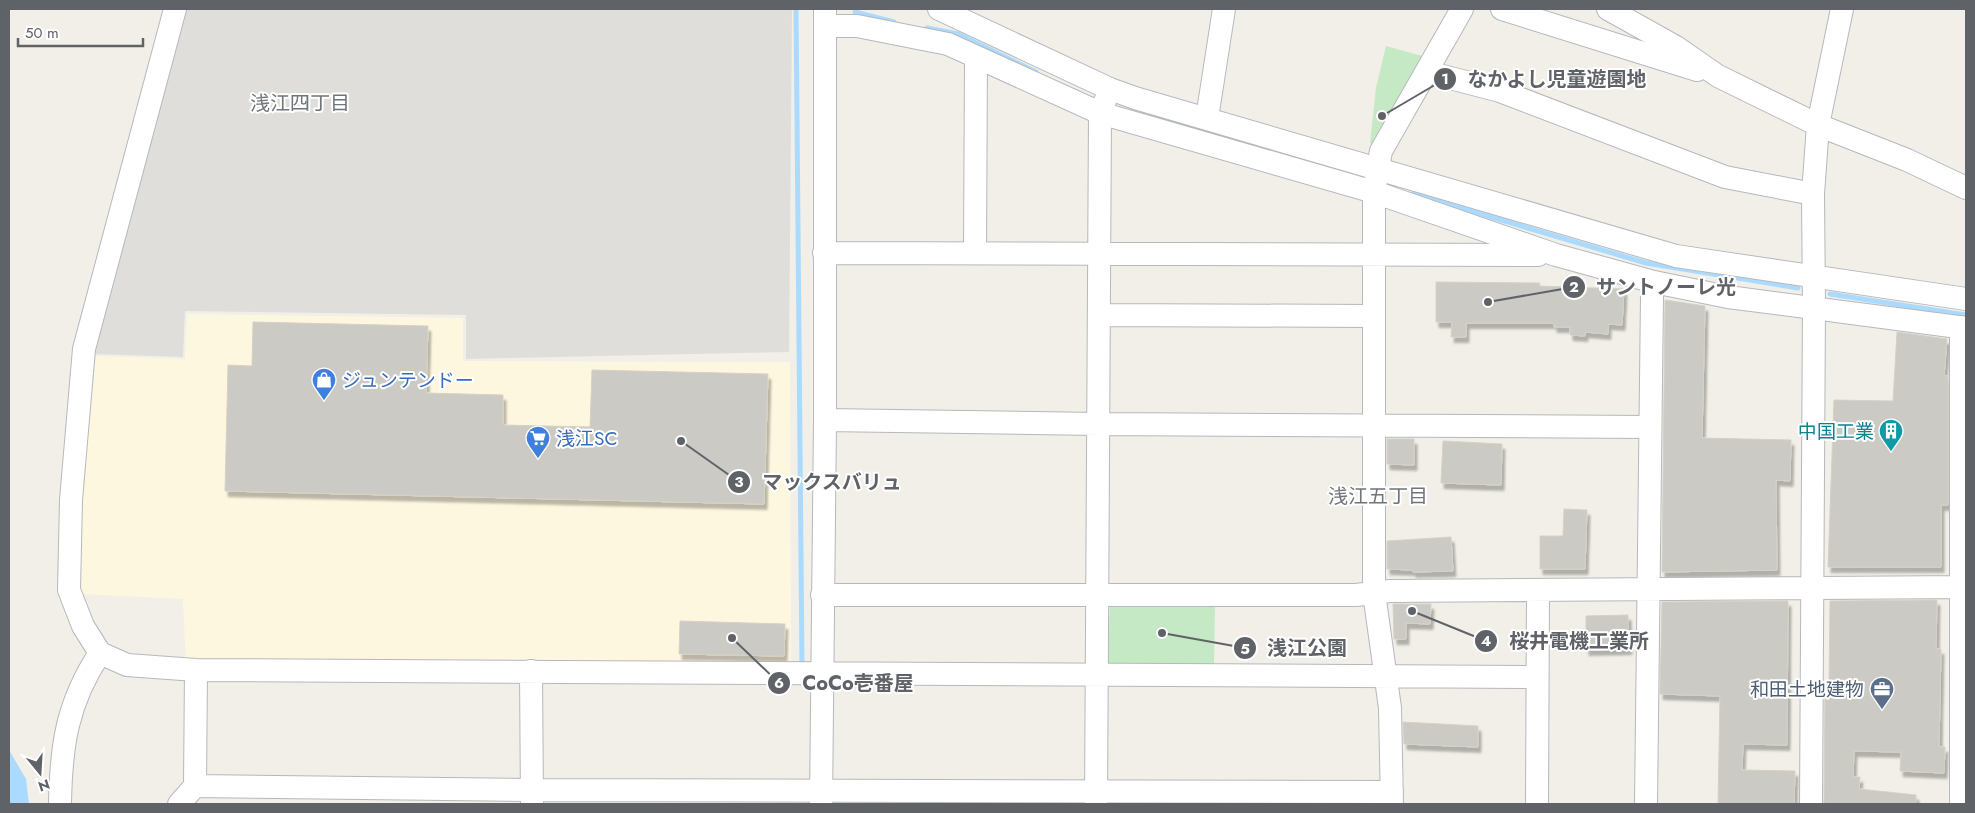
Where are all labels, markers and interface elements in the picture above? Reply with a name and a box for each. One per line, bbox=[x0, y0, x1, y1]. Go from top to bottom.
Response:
scale bar bbox=[18, 15, 142, 47]
text: 50 m bbox=[25, 22, 59, 44]
callout: なかよし児童遊園地 bbox=[1432, 61, 1657, 96]
text: なかよし児童遊園地 bbox=[1468, 65, 1647, 94]
text: 1 bbox=[1441, 68, 1449, 90]
district label: 浅江四丁目 bbox=[250, 89, 350, 118]
callout: サントノーレ光 bbox=[1561, 269, 1746, 304]
text: サントノーレ光 bbox=[1596, 273, 1736, 302]
text: 2 bbox=[1569, 276, 1579, 298]
shop icon: ジュンテンドー bbox=[311, 367, 337, 401]
place label: ジュンテンドー bbox=[342, 367, 474, 394]
place label: 中国工業 bbox=[1798, 418, 1874, 445]
building icon: 中国工業 bbox=[1878, 418, 1904, 452]
supermarket icon: 浅江SC bbox=[525, 425, 551, 459]
place label: 浅江SC bbox=[556, 425, 617, 452]
callout: マックスバリュ bbox=[727, 464, 912, 499]
text: マックスバリュ bbox=[762, 468, 902, 497]
text: 3 bbox=[734, 471, 744, 493]
district label: 浅江五丁目 bbox=[1328, 482, 1428, 511]
callout: 桜井電機工業所 bbox=[1474, 623, 1659, 658]
text: 桜井電機工業所 bbox=[1509, 627, 1649, 656]
text: 4 bbox=[1481, 630, 1491, 652]
callout: 浅江公園 bbox=[1232, 631, 1357, 666]
text: 浅江公園 bbox=[1267, 634, 1347, 663]
text: 5 bbox=[1240, 638, 1250, 660]
callout: CoCo壱番屋 bbox=[767, 665, 924, 700]
text: CoCo壱番屋 bbox=[802, 669, 914, 698]
text: 6 bbox=[774, 672, 784, 694]
place label: 和田土地建物 bbox=[1750, 676, 1864, 703]
office icon: 和田土地建物 bbox=[1869, 676, 1895, 710]
north arrow bbox=[15, 748, 65, 798]
text: N bbox=[36, 774, 52, 797]

